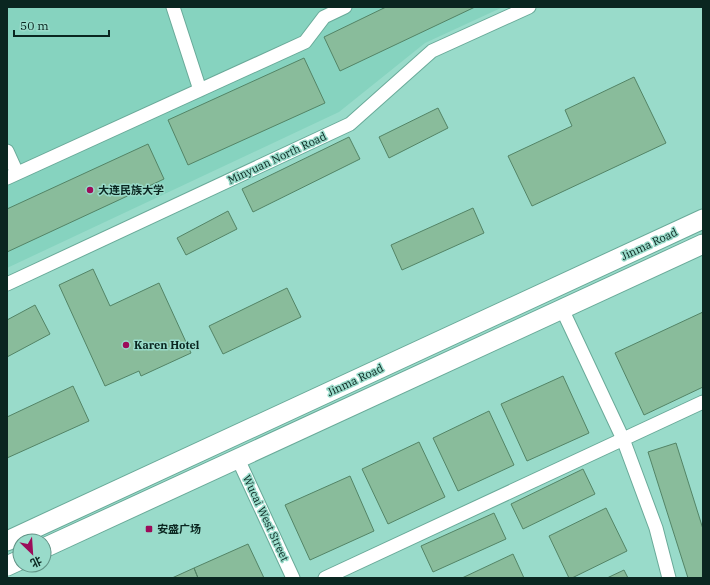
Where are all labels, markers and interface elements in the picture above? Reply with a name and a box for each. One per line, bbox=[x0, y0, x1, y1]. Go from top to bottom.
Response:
scale bar bbox=[14, 12, 109, 38]
text: 50 m bbox=[20, 18, 49, 33]
street label: Minyuan North Road bbox=[225, 129, 329, 187]
place label: 大连民族大学 bbox=[98, 183, 164, 197]
marker: 大连民族大学 bbox=[85, 185, 95, 195]
street label: Jinma Road bbox=[618, 225, 680, 263]
place label: Karen Hotel bbox=[134, 338, 200, 352]
marker: Karen Hotel bbox=[121, 340, 131, 350]
street label: Jinma Road bbox=[324, 361, 386, 399]
street label: Wucai West Street bbox=[240, 473, 292, 564]
place label: 安盛广场 bbox=[157, 522, 201, 536]
marker: 安盛广场 bbox=[144, 524, 154, 534]
north arrow bbox=[12, 533, 52, 573]
text: 北 bbox=[28, 553, 44, 571]

